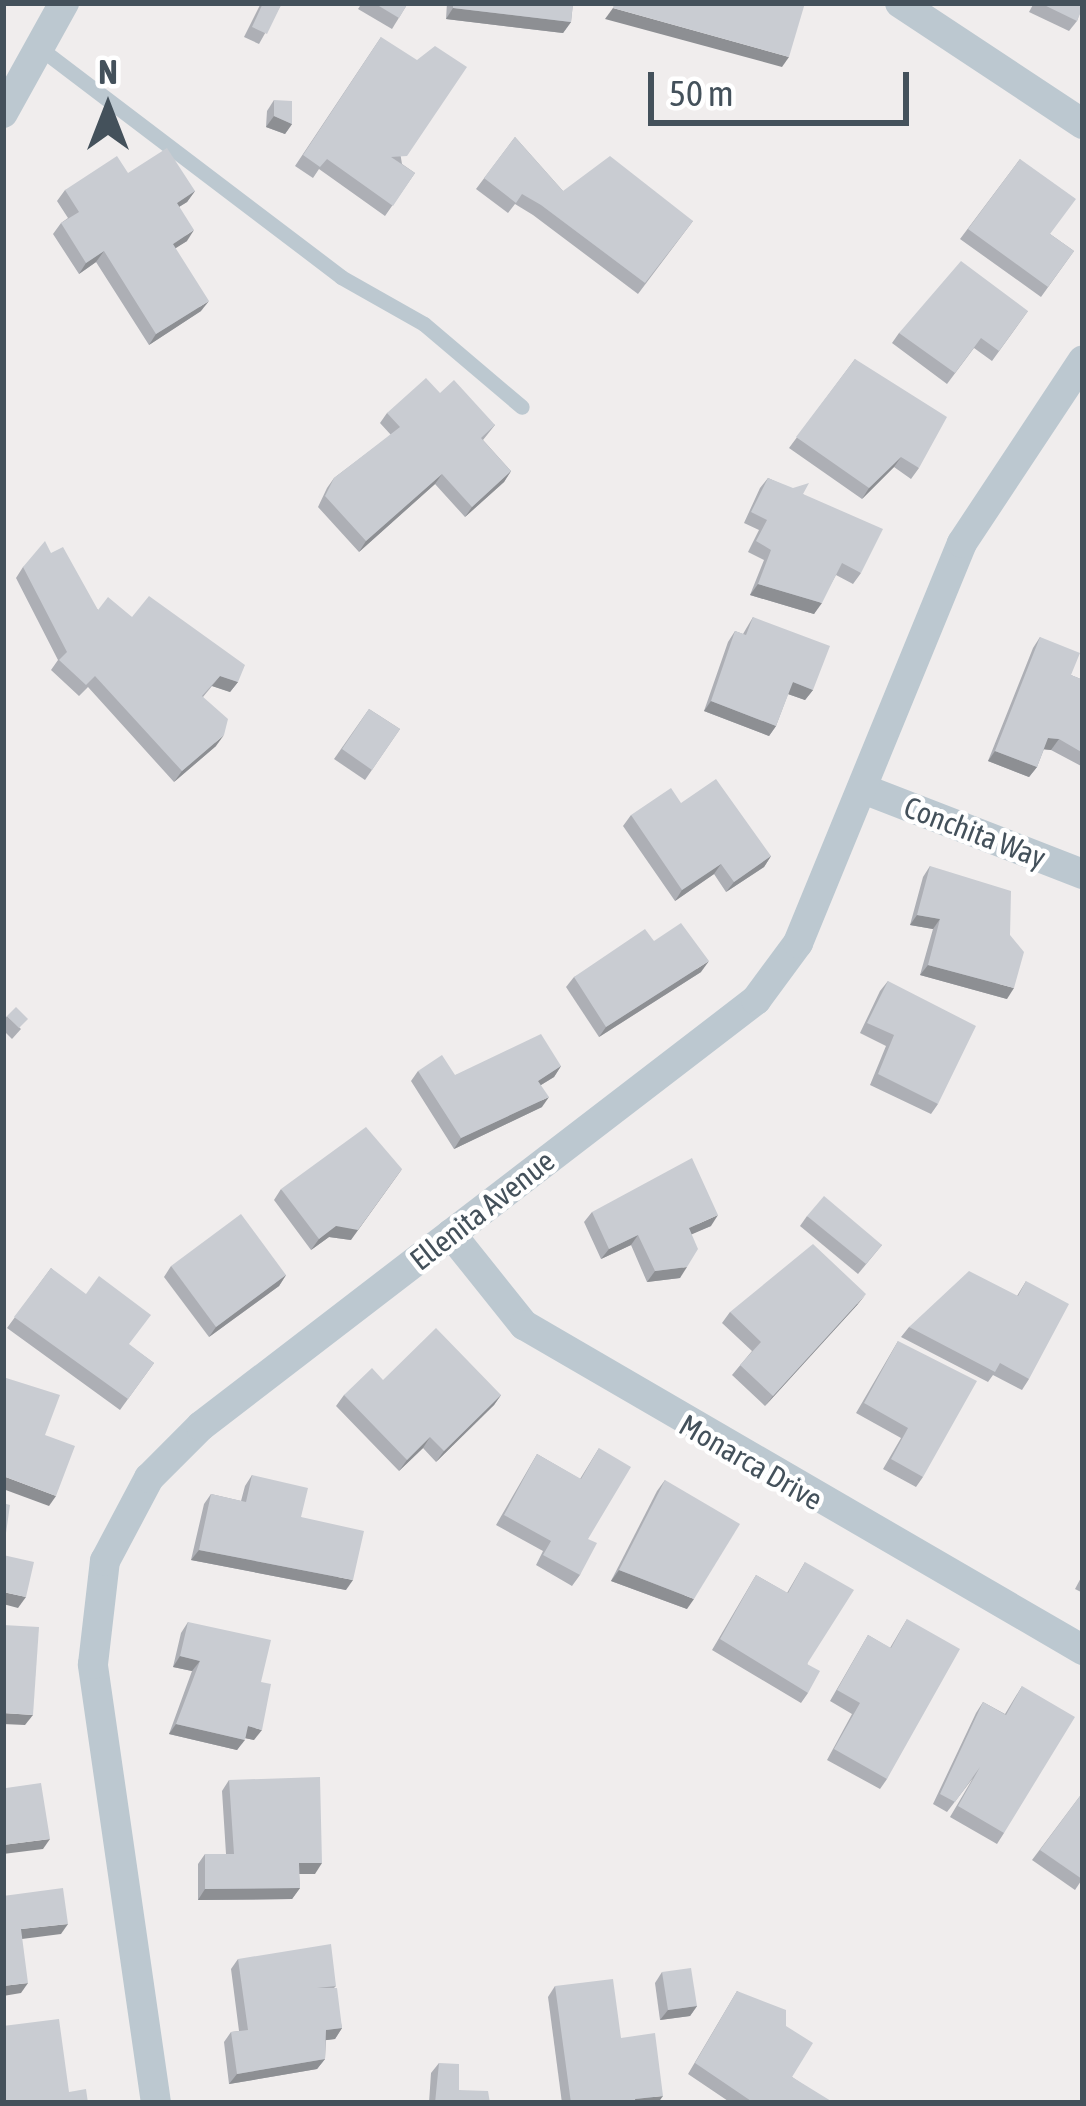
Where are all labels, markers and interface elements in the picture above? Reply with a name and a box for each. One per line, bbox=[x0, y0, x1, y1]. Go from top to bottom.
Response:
north arrow bbox=[48, 48, 168, 168]
scale bar bbox=[654, 48, 915, 122]
text: N bbox=[98, 53, 118, 91]
text: 50 m bbox=[669, 72, 734, 114]
street label: Conchita Way bbox=[899, 789, 1051, 875]
street label: Ellenita Avenue bbox=[403, 1143, 561, 1277]
street label: Monarca Drive bbox=[673, 1407, 829, 1517]

